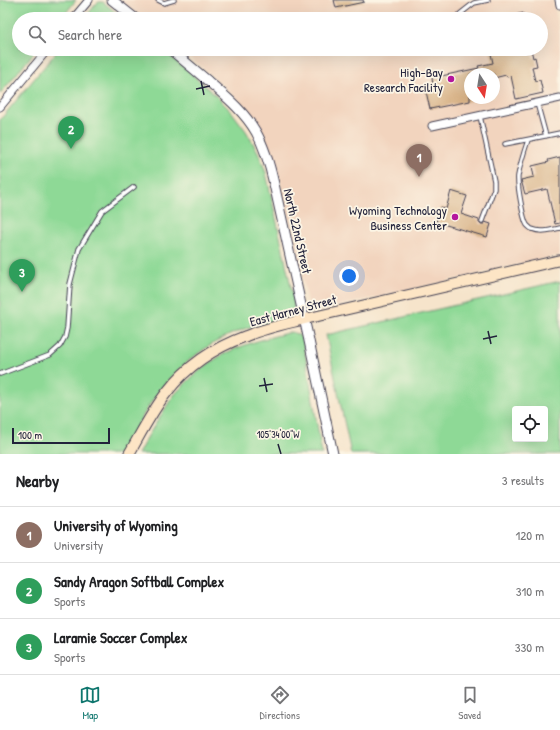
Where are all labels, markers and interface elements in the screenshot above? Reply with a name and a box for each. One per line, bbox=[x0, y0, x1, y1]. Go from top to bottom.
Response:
search box bbox=[12, 12, 548, 56]
icon: search bbox=[26, 23, 48, 45]
text: Search here bbox=[58, 24, 122, 45]
place label: High-Bay Research Facility bbox=[364, 63, 443, 96]
north arrow bbox=[464, 68, 500, 104]
marker: High-Bay Research Facility bbox=[446, 74, 456, 84]
pin: 2 bbox=[58, 116, 84, 149]
pin: 1 bbox=[406, 144, 432, 177]
street label: North 22nd Street bbox=[280, 187, 317, 276]
place label: Wyoming Technology Business Center bbox=[349, 201, 447, 234]
marker: Wyoming Technology Business Center bbox=[450, 212, 460, 222]
pin: 3 bbox=[9, 259, 35, 292]
your location bbox=[339, 266, 359, 286]
street label: East Harney Street bbox=[248, 290, 339, 330]
map controls bbox=[512, 406, 548, 442]
button: locate bbox=[512, 406, 548, 442]
scale bar bbox=[12, 426, 110, 445]
text: 100 m bbox=[18, 428, 42, 442]
text: 105°34'00"W bbox=[257, 428, 300, 441]
text: Nearby bbox=[16, 469, 59, 492]
text: 3 results bbox=[502, 471, 544, 489]
text: University of Wyoming bbox=[54, 515, 178, 536]
text: 1 bbox=[27, 526, 31, 544]
text: 120 m bbox=[516, 526, 544, 544]
text: University bbox=[54, 536, 103, 554]
text: Sandy Aragon Softball Complex bbox=[54, 571, 224, 592]
text: 2 bbox=[26, 582, 32, 600]
text: 310 m bbox=[516, 582, 544, 600]
text: Sports bbox=[54, 592, 85, 610]
text: Laramie Soccer Complex bbox=[54, 627, 187, 648]
text: 3 bbox=[26, 638, 32, 656]
text: 330 m bbox=[515, 638, 544, 656]
text: Sports bbox=[54, 648, 85, 666]
tab: Map bbox=[79, 684, 101, 722]
tab: Directions bbox=[260, 684, 300, 722]
tab: Saved bbox=[458, 684, 481, 722]

